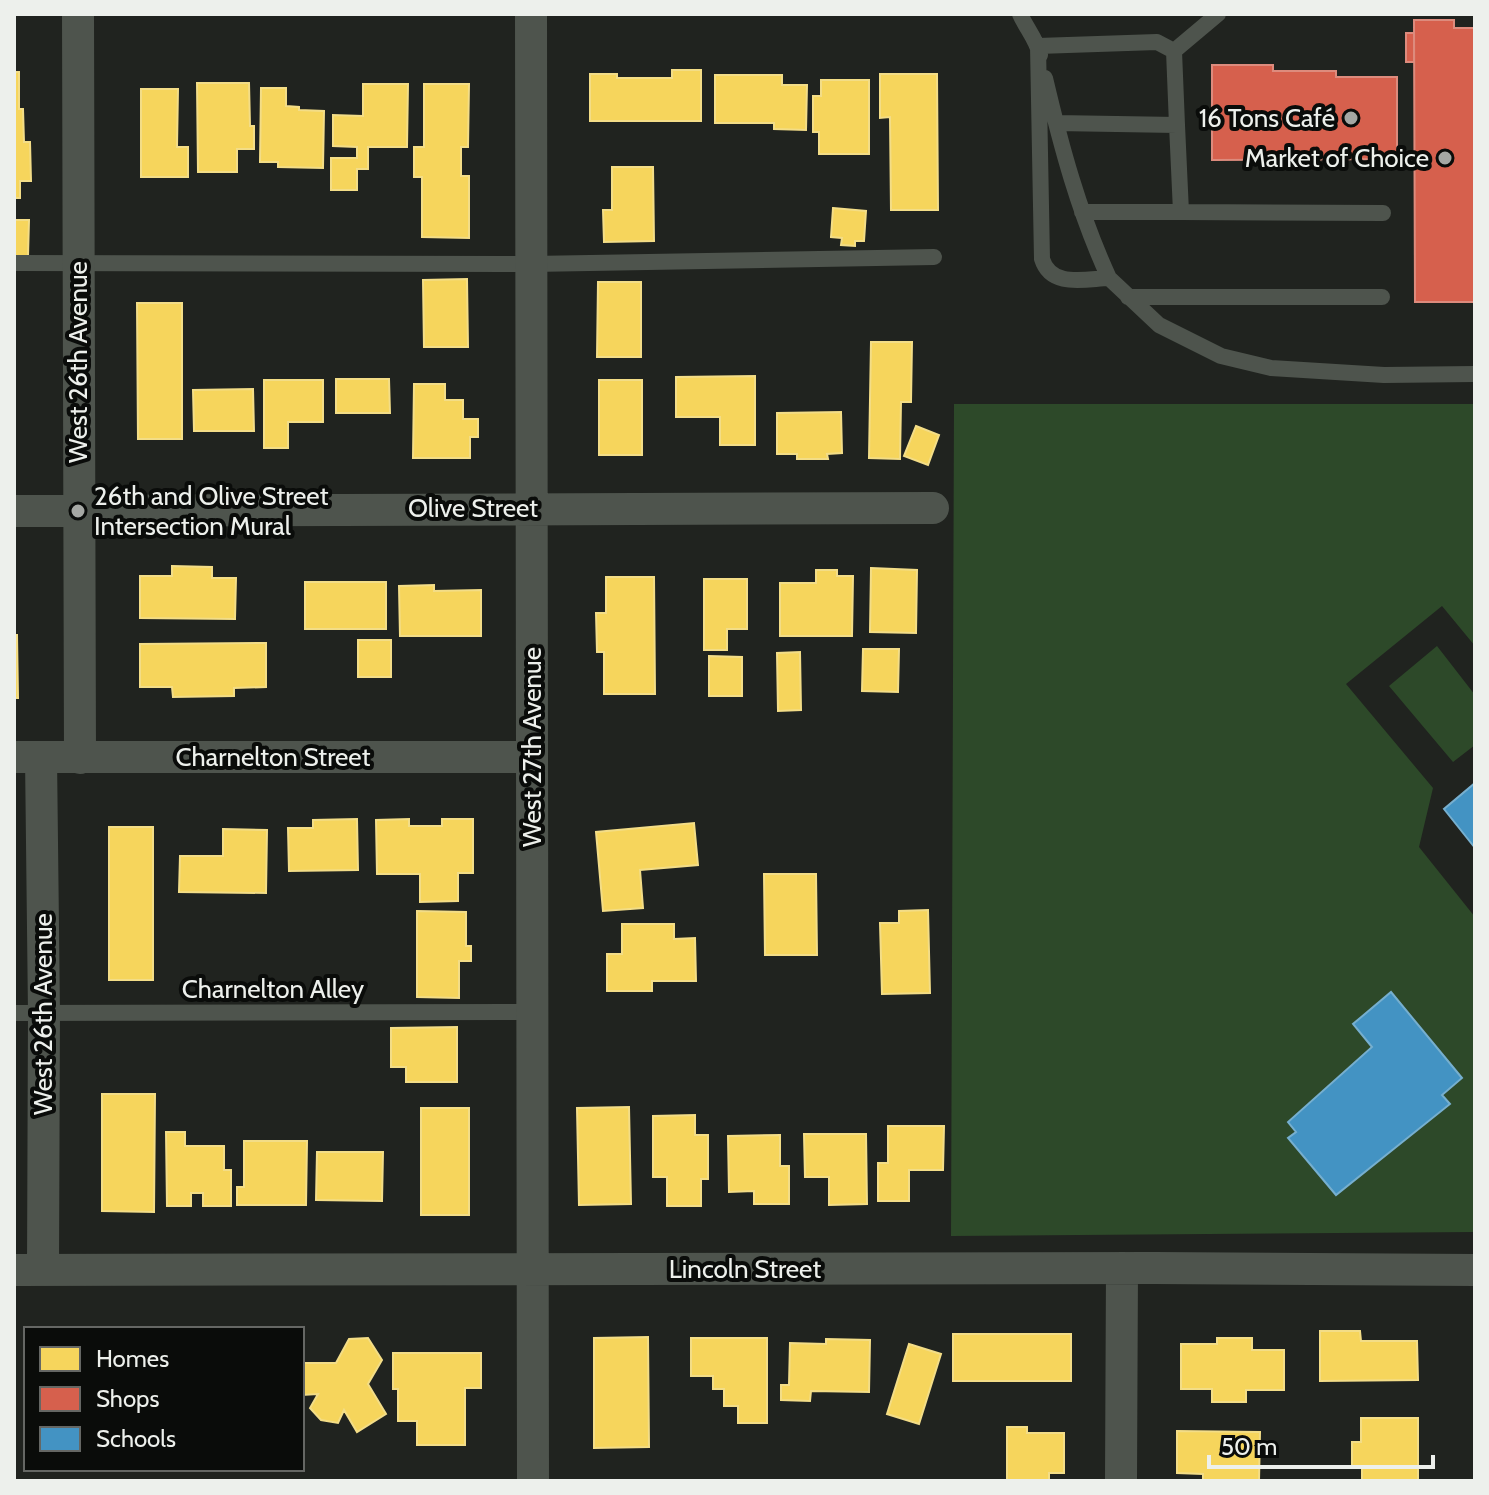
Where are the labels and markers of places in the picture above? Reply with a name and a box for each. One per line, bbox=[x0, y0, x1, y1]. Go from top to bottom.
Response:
place label: 16 Tons Café bbox=[1199, 102, 1335, 134]
marker: 16 Tons Café bbox=[1342, 109, 1360, 127]
place label: Market of Choice bbox=[1245, 142, 1429, 174]
marker: Market of Choice bbox=[1436, 149, 1454, 167]
place label: 26th and Olive Street Intersection Mural bbox=[94, 480, 329, 542]
marker: 26th and Olive Street Intersection Mural bbox=[69, 502, 87, 520]

